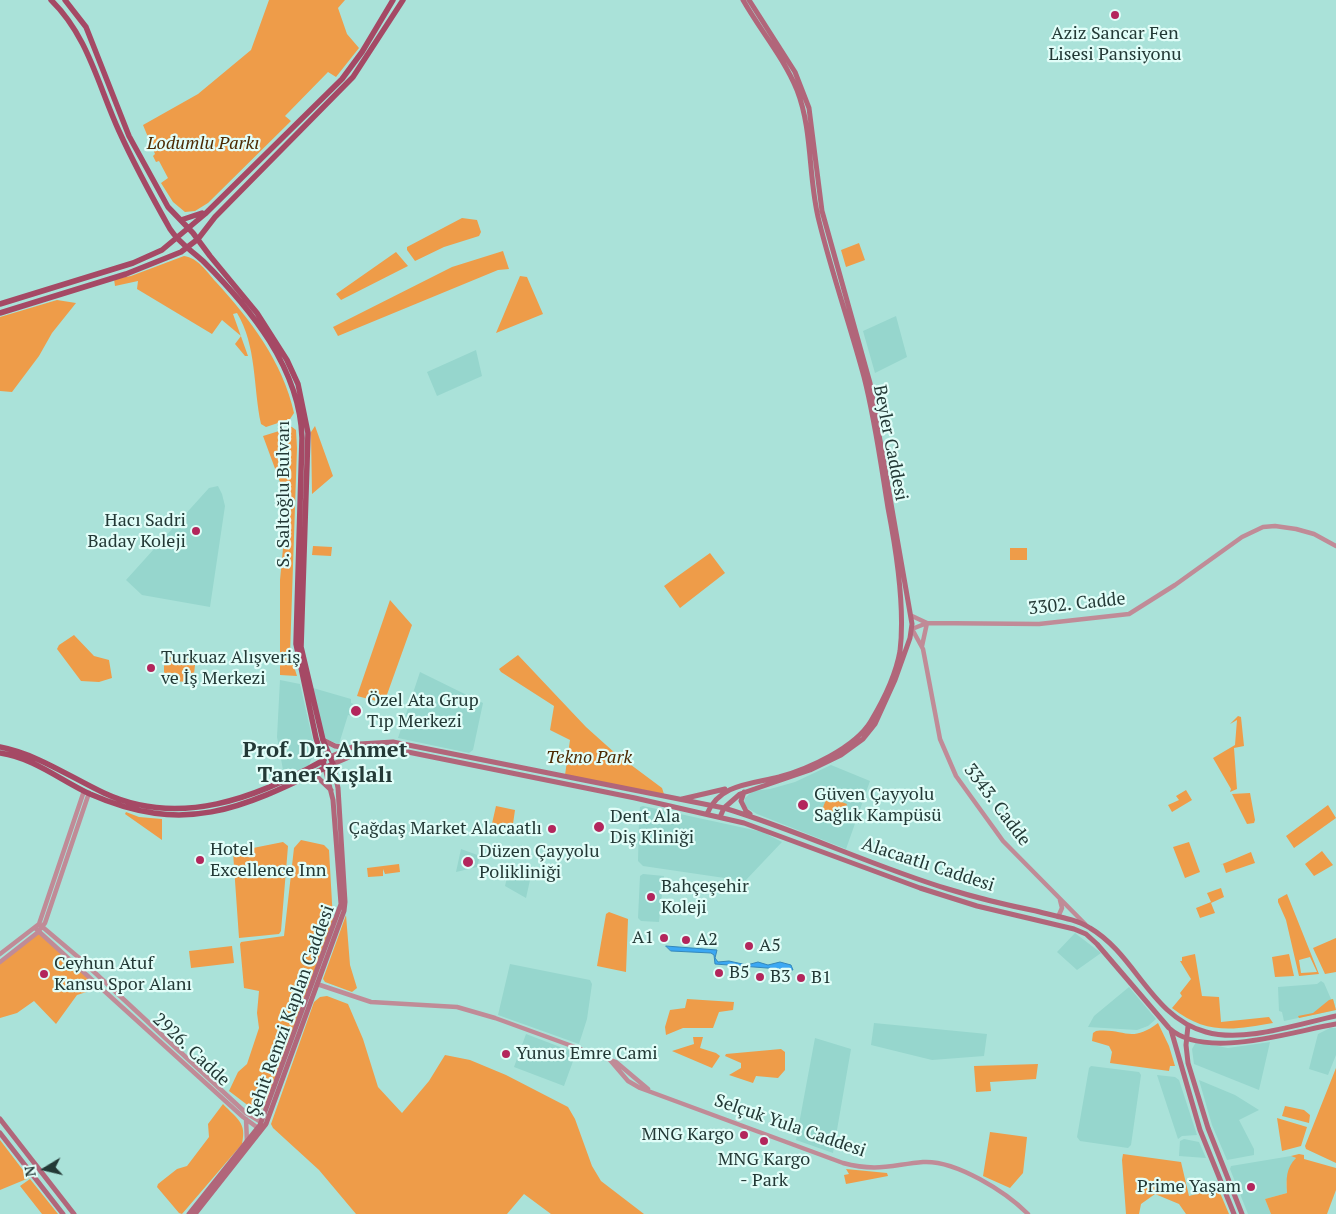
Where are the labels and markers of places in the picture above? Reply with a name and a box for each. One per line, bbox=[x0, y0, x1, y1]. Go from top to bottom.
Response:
marker: Aziz Sancar Fen Lisesi Pansiyonu bbox=[1109, 9, 1121, 21]
place label: Aziz Sancar Fen Lisesi Pansiyonu bbox=[1048, 23, 1182, 66]
place label: Hacı Sadri Baday Koleji bbox=[88, 510, 186, 552]
marker: Hacı Sadri Baday Koleji bbox=[190, 525, 202, 537]
place label: Turkuaz Alışveriş ve İş Merkezi bbox=[161, 647, 300, 690]
marker: Turkuaz Alışveriş ve İş Merkezi bbox=[145, 662, 157, 674]
place label: Özel Ata Grup Tıp Merkezi bbox=[367, 690, 479, 732]
marker: Özel Ata Grup Tıp Merkezi bbox=[349, 704, 363, 718]
place label: Güven Çayyolu Sağlık Kampüsü bbox=[814, 784, 942, 826]
marker: Güven Çayyolu Sağlık Kampüsü bbox=[796, 798, 810, 812]
place label: Dent Ala Diş Kliniği bbox=[610, 806, 694, 849]
place label: Çağdaş Market Alacaatlı bbox=[349, 818, 542, 840]
marker: Dent Ala Diş Kliniği bbox=[592, 820, 606, 834]
marker: Çağdaş Market Alacaatlı bbox=[546, 823, 558, 835]
place label: Hotel Excellence Inn bbox=[210, 839, 327, 882]
place label: Düzen Çayyolu Polikliniği bbox=[479, 841, 600, 884]
marker: Hotel Excellence Inn bbox=[194, 854, 206, 866]
marker: Düzen Çayyolu Polikliniği bbox=[461, 855, 475, 869]
place label: Bahçeşehir Koleji bbox=[661, 876, 749, 919]
marker: Bahçeşehir Koleji bbox=[645, 891, 657, 903]
place label: A1 bbox=[632, 927, 654, 949]
place label: A2 bbox=[696, 929, 718, 951]
marker: A1 bbox=[658, 932, 670, 944]
marker: A2 bbox=[680, 934, 692, 946]
place label: A5 bbox=[759, 935, 781, 957]
marker: A5 bbox=[743, 940, 755, 952]
place label: Ceyhun Atuf Kansu Spor Alanı bbox=[54, 953, 192, 996]
place label: B5 bbox=[729, 962, 750, 984]
place label: B3 bbox=[770, 966, 791, 988]
marker: B5 bbox=[713, 967, 725, 979]
place label: B1 bbox=[811, 967, 832, 989]
marker: Ceyhun Atuf Kansu Spor Alanı bbox=[38, 968, 50, 980]
marker: B3 bbox=[754, 971, 766, 983]
marker: B1 bbox=[795, 972, 807, 984]
place label: Yunus Emre Cami bbox=[516, 1043, 658, 1065]
marker: Yunus Emre Cami bbox=[500, 1048, 512, 1060]
place label: MNG Kargo bbox=[641, 1124, 734, 1146]
marker: MNG Kargo bbox=[738, 1129, 750, 1141]
marker: MNG Kargo - Park bbox=[758, 1135, 770, 1147]
place label: MNG Kargo - Park bbox=[718, 1149, 810, 1192]
place label: Prime Yaşam bbox=[1137, 1176, 1241, 1198]
marker: Prime Yaşam bbox=[1245, 1181, 1257, 1193]

